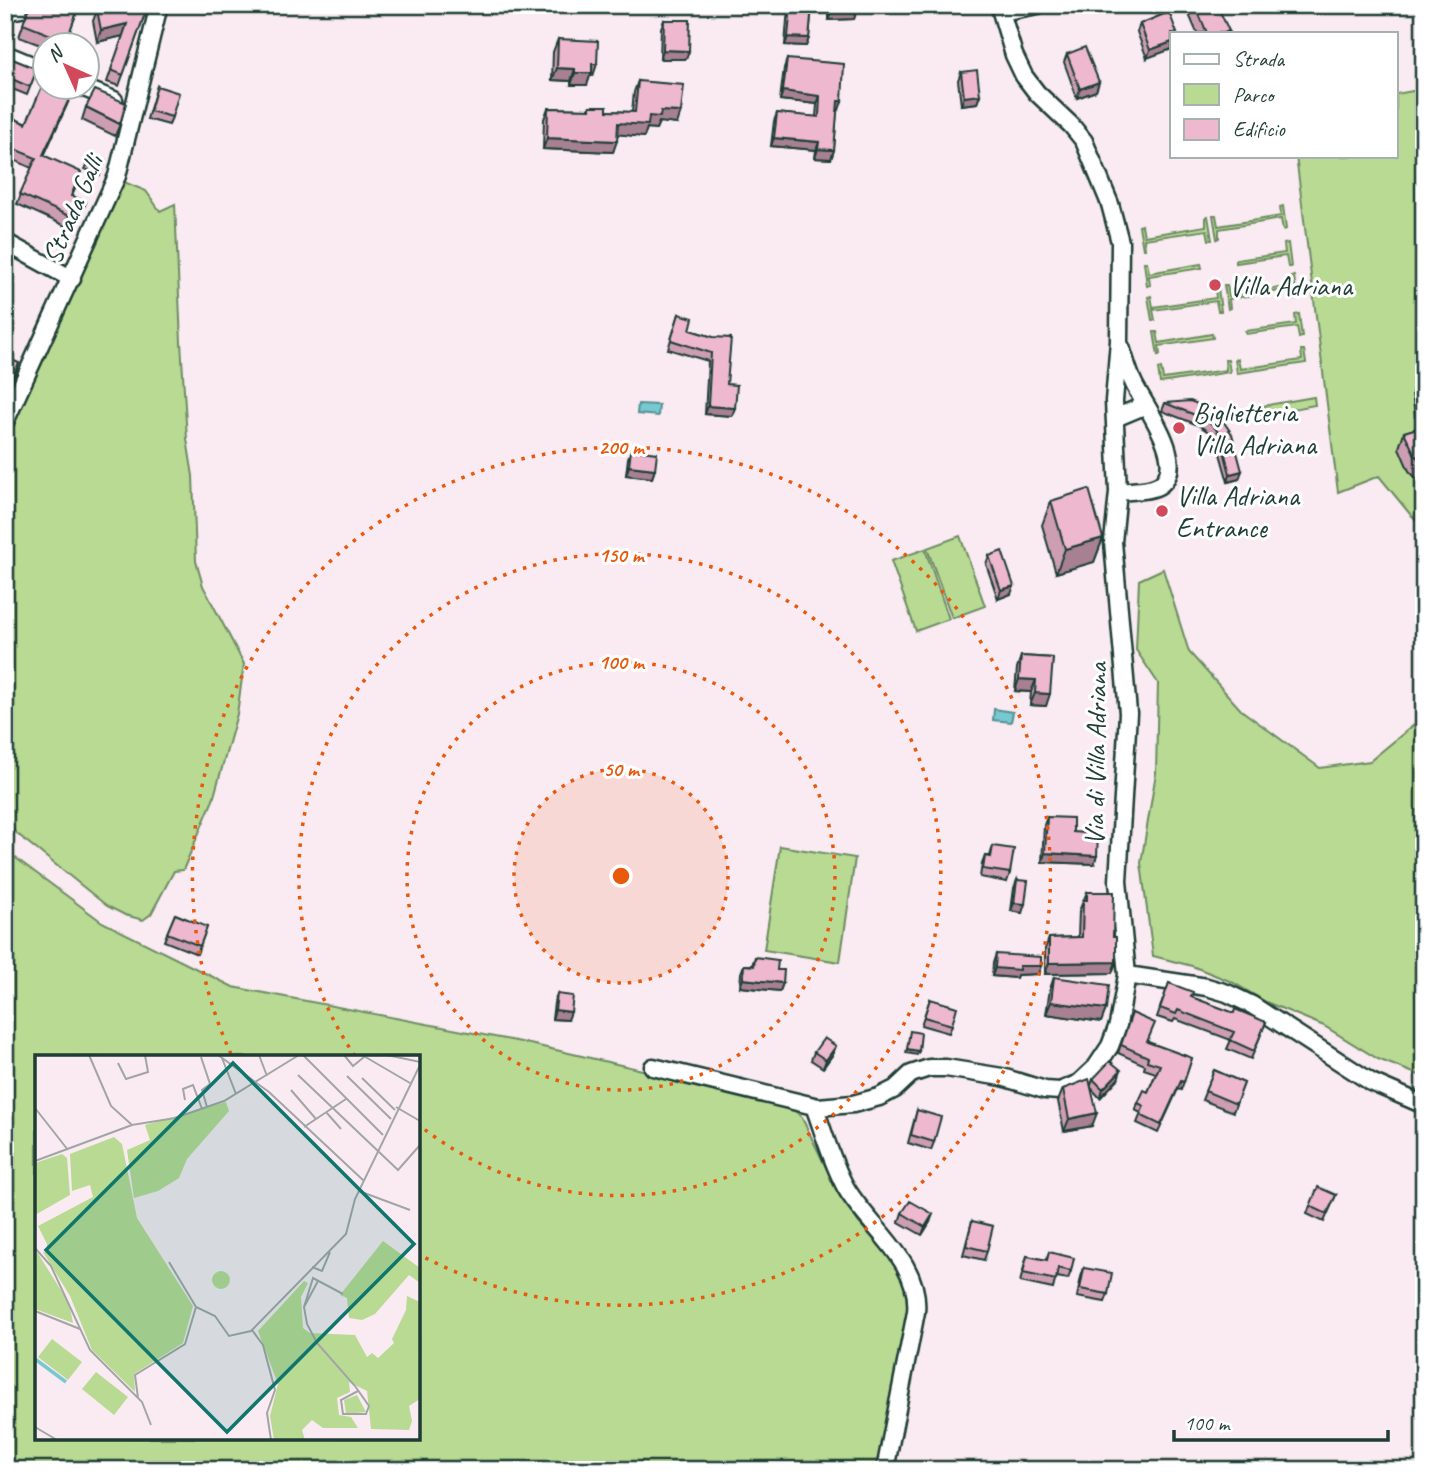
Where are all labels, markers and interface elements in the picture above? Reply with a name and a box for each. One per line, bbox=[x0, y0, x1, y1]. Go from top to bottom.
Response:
north arrow bbox=[32, 32, 102, 102]
legend bbox=[1170, 32, 1398, 158]
text: N bbox=[42, 40, 70, 67]
text: Strada bbox=[1233, 46, 1286, 72]
text: Parco bbox=[1233, 82, 1276, 108]
text: Edificio bbox=[1233, 116, 1286, 142]
street label: Strada Galli bbox=[34, 146, 112, 269]
place label: Villa Adriana bbox=[1229, 268, 1354, 303]
marker: Villa Adriana bbox=[1207, 277, 1223, 293]
place label: Biglietteria Villa Adriana bbox=[1193, 395, 1318, 462]
marker: Biglietteria Villa Adriana bbox=[1171, 420, 1187, 436]
text: 200 m bbox=[598, 434, 646, 460]
place label: Villa Adriana Entrance bbox=[1176, 478, 1301, 545]
marker: Villa Adriana Entrance bbox=[1154, 503, 1170, 519]
text: 150 m bbox=[598, 542, 646, 568]
text: 100 m bbox=[598, 649, 646, 675]
street label: Via di Villa Adriana bbox=[1076, 661, 1115, 846]
text: 50 m bbox=[603, 756, 641, 782]
centre of rings bbox=[609, 864, 633, 888]
inset map bbox=[35, 1055, 420, 1440]
scale bar bbox=[1174, 1398, 1387, 1442]
text: 100 m bbox=[1184, 1410, 1231, 1436]

